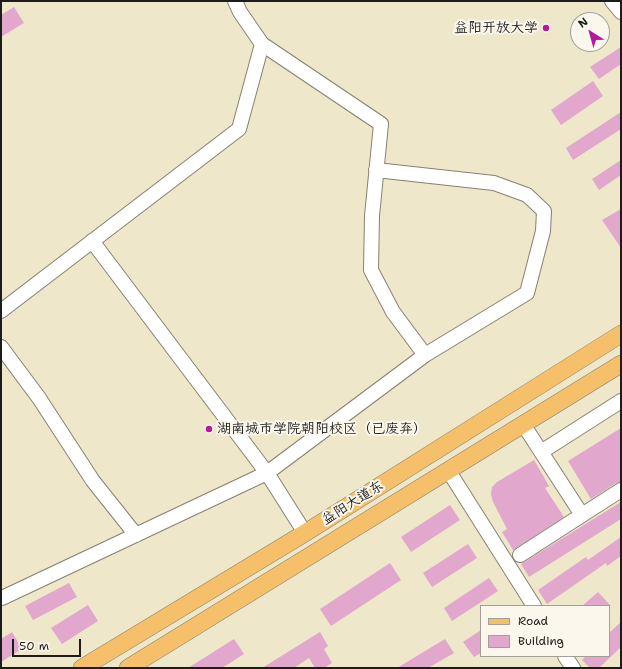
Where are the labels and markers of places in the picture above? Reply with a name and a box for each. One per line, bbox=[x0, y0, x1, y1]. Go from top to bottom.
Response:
place label: 益阳开放大学 bbox=[454, 20, 538, 36]
marker: 益阳开放大学 bbox=[541, 23, 551, 33]
place label: 湖南城市学院朝阳校区（已废弃） bbox=[217, 421, 427, 437]
marker: 湖南城市学院朝阳校区（已废弃） bbox=[204, 424, 214, 434]

